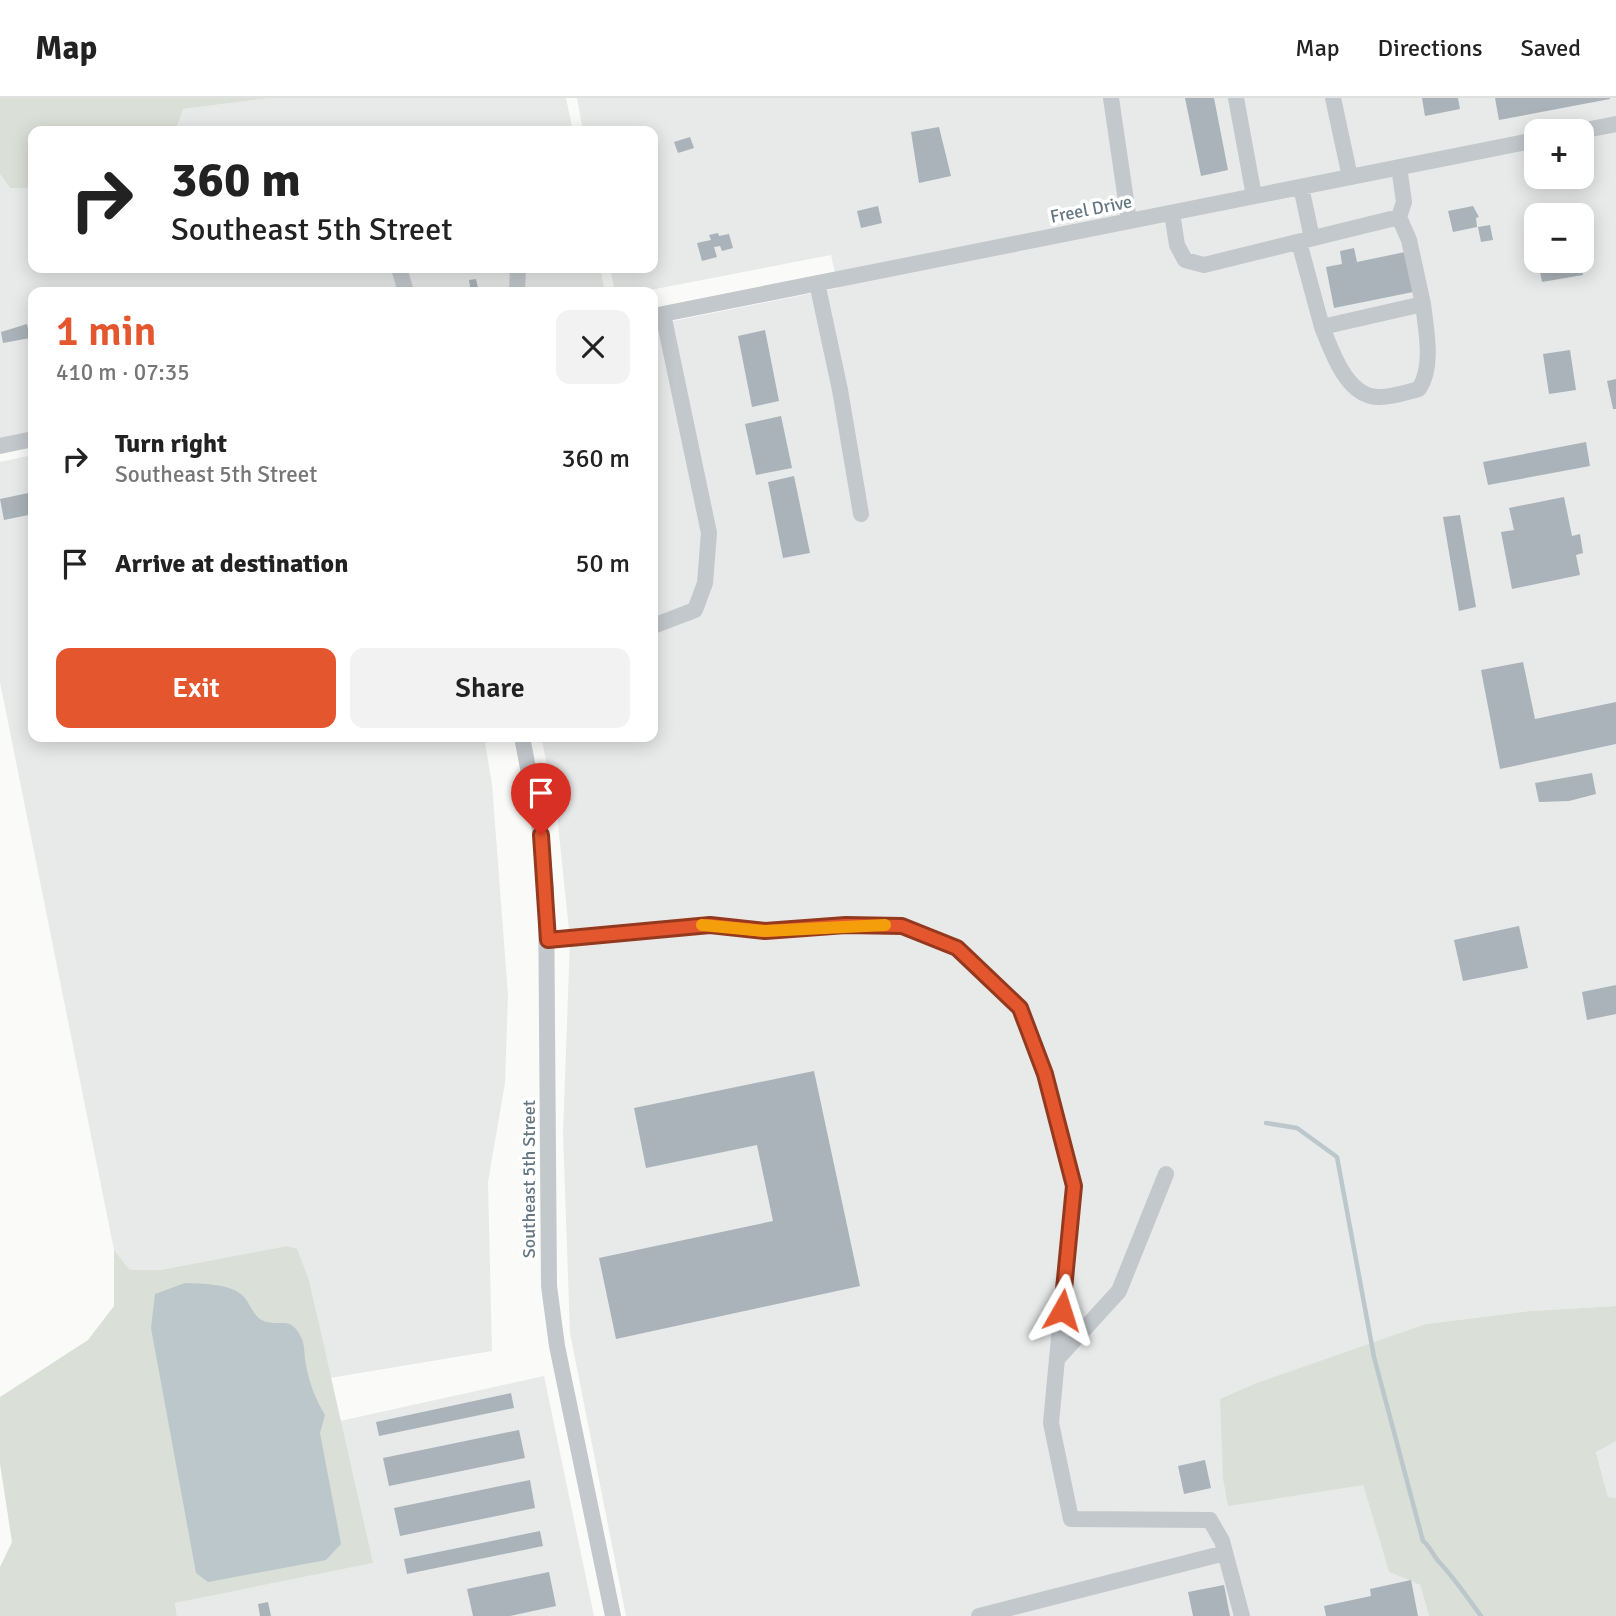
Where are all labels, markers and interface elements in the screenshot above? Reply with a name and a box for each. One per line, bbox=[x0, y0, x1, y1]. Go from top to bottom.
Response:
text: Map bbox=[35, 28, 97, 69]
text: Map bbox=[1295, 33, 1340, 63]
text: Directions bbox=[1378, 33, 1483, 63]
text: Saved bbox=[1521, 33, 1581, 63]
map controls bbox=[1524, 119, 1594, 273]
button: + bbox=[1524, 119, 1594, 189]
text: 360 m bbox=[171, 150, 301, 210]
icon: right bbox=[56, 154, 147, 245]
street label: Freel Drive bbox=[1048, 190, 1134, 228]
button: − bbox=[1524, 203, 1594, 273]
text: Southeast 5th Street bbox=[171, 210, 452, 249]
text: 1 min bbox=[56, 306, 157, 357]
button: close bbox=[556, 310, 630, 384]
text: 410 m · 07:35 bbox=[56, 358, 190, 387]
text: Turn right bbox=[115, 428, 227, 460]
icon: right bbox=[56, 440, 94, 478]
text: 360 m bbox=[561, 443, 630, 475]
text: Southeast 5th Street bbox=[115, 460, 317, 489]
icon: arrive bbox=[56, 545, 94, 583]
text: Arrive at destination bbox=[115, 548, 348, 580]
text: 50 m bbox=[575, 548, 630, 580]
button: Exit bbox=[56, 648, 336, 728]
button: Share bbox=[350, 648, 630, 728]
pin bbox=[511, 763, 571, 835]
icon: arrive bbox=[522, 774, 560, 812]
street label: Southeast 5th Street bbox=[518, 1100, 540, 1258]
position arrow bbox=[1025, 1273, 1099, 1347]

